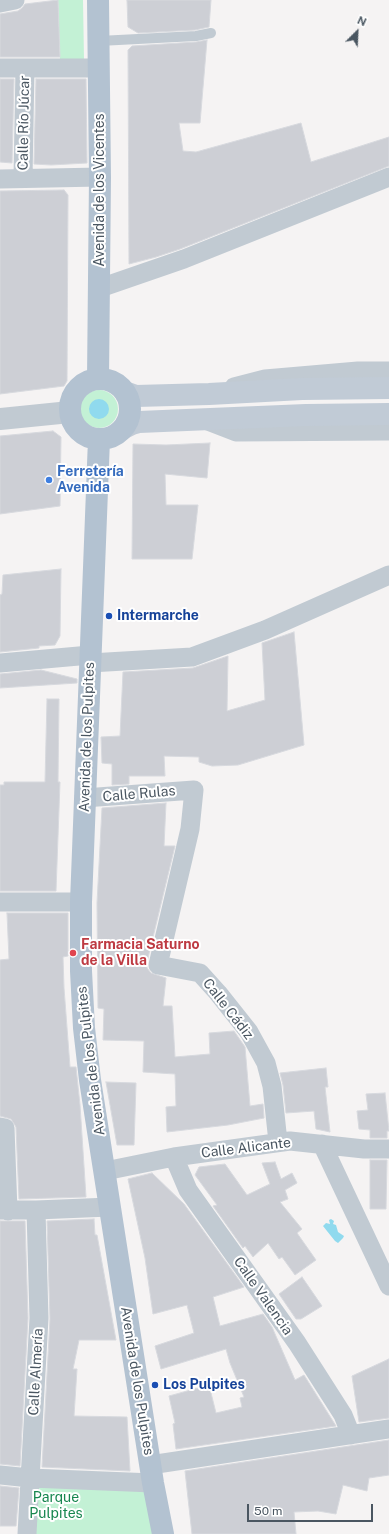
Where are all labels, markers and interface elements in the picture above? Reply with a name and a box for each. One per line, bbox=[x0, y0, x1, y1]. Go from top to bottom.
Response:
north arrow bbox=[337, 12, 377, 52]
text: N bbox=[356, 14, 368, 28]
street label: Calle Río Júcar bbox=[15, 75, 33, 171]
street label: Avenida de los Vicentes bbox=[92, 113, 108, 267]
place label: Ferretería Avenida bbox=[57, 464, 124, 496]
marker: Ferretería Avenida bbox=[44, 475, 54, 485]
place label: Intermarche bbox=[117, 608, 199, 624]
marker: Intermarche bbox=[104, 611, 114, 621]
street label: Avenida de los Pulpites bbox=[76, 662, 98, 812]
street label: Calle Rulas bbox=[102, 782, 176, 806]
place label: Farmacia Saturno de la Villa bbox=[81, 937, 200, 970]
marker: Farmacia Saturno de la Villa bbox=[68, 948, 78, 958]
street label: Calle Cádiz bbox=[199, 975, 257, 1043]
street label: Avenida de los Pulpites bbox=[74, 985, 108, 1137]
street label: Calle Alicante bbox=[200, 1134, 292, 1162]
street label: Calle Valencia bbox=[230, 1254, 296, 1338]
street label: Avenida de los Pulpites bbox=[117, 1306, 157, 1456]
street label: Calle Almería bbox=[25, 1328, 47, 1416]
place label: Los Pulpites bbox=[163, 1377, 245, 1393]
marker: Los Pulpites bbox=[150, 1380, 160, 1390]
park label: Parque Pulpites bbox=[29, 1490, 83, 1522]
scale bar bbox=[249, 1496, 375, 1522]
text: 50 m bbox=[254, 1504, 282, 1518]

